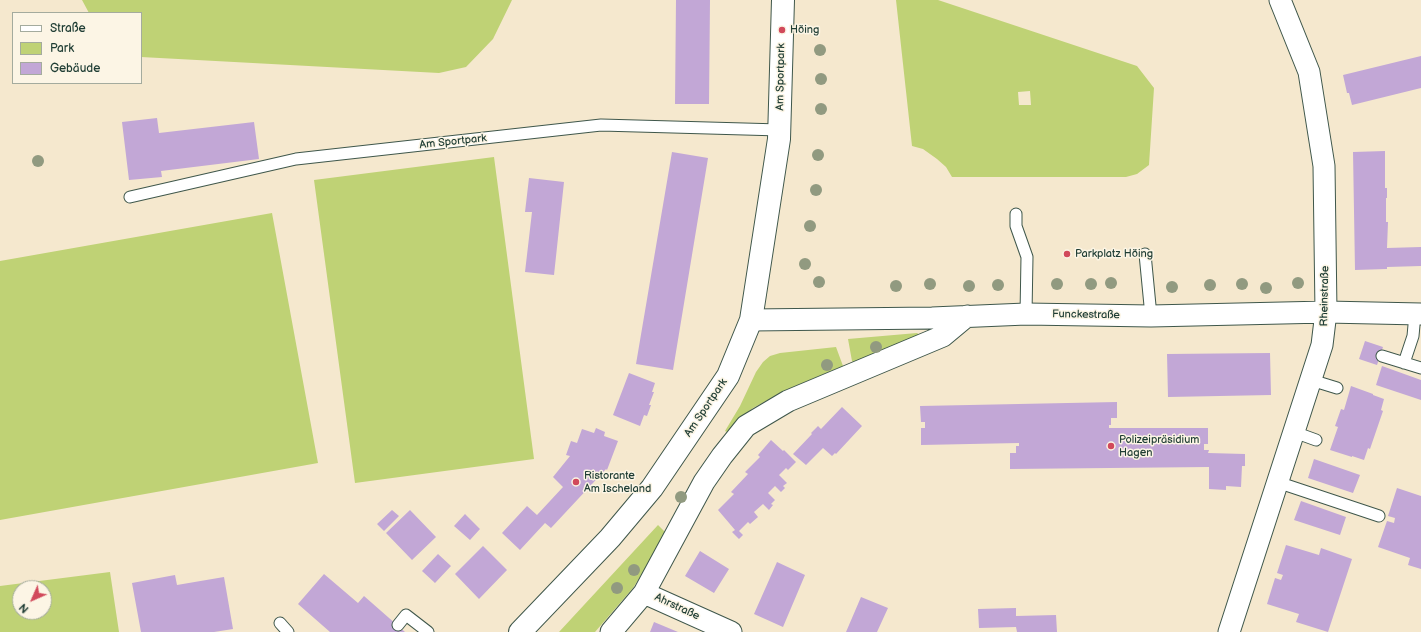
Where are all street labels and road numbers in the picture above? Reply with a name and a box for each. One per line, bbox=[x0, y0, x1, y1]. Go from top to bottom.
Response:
street label: Am Sportpark bbox=[774, 43, 788, 111]
street label: Am Sportpark bbox=[419, 132, 487, 152]
street label: Rheinstraße bbox=[1318, 266, 1332, 326]
street label: Funckestraße bbox=[1052, 308, 1120, 322]
street label: Am Sportpark bbox=[682, 376, 730, 440]
street label: Ahrstraße bbox=[652, 591, 702, 623]

